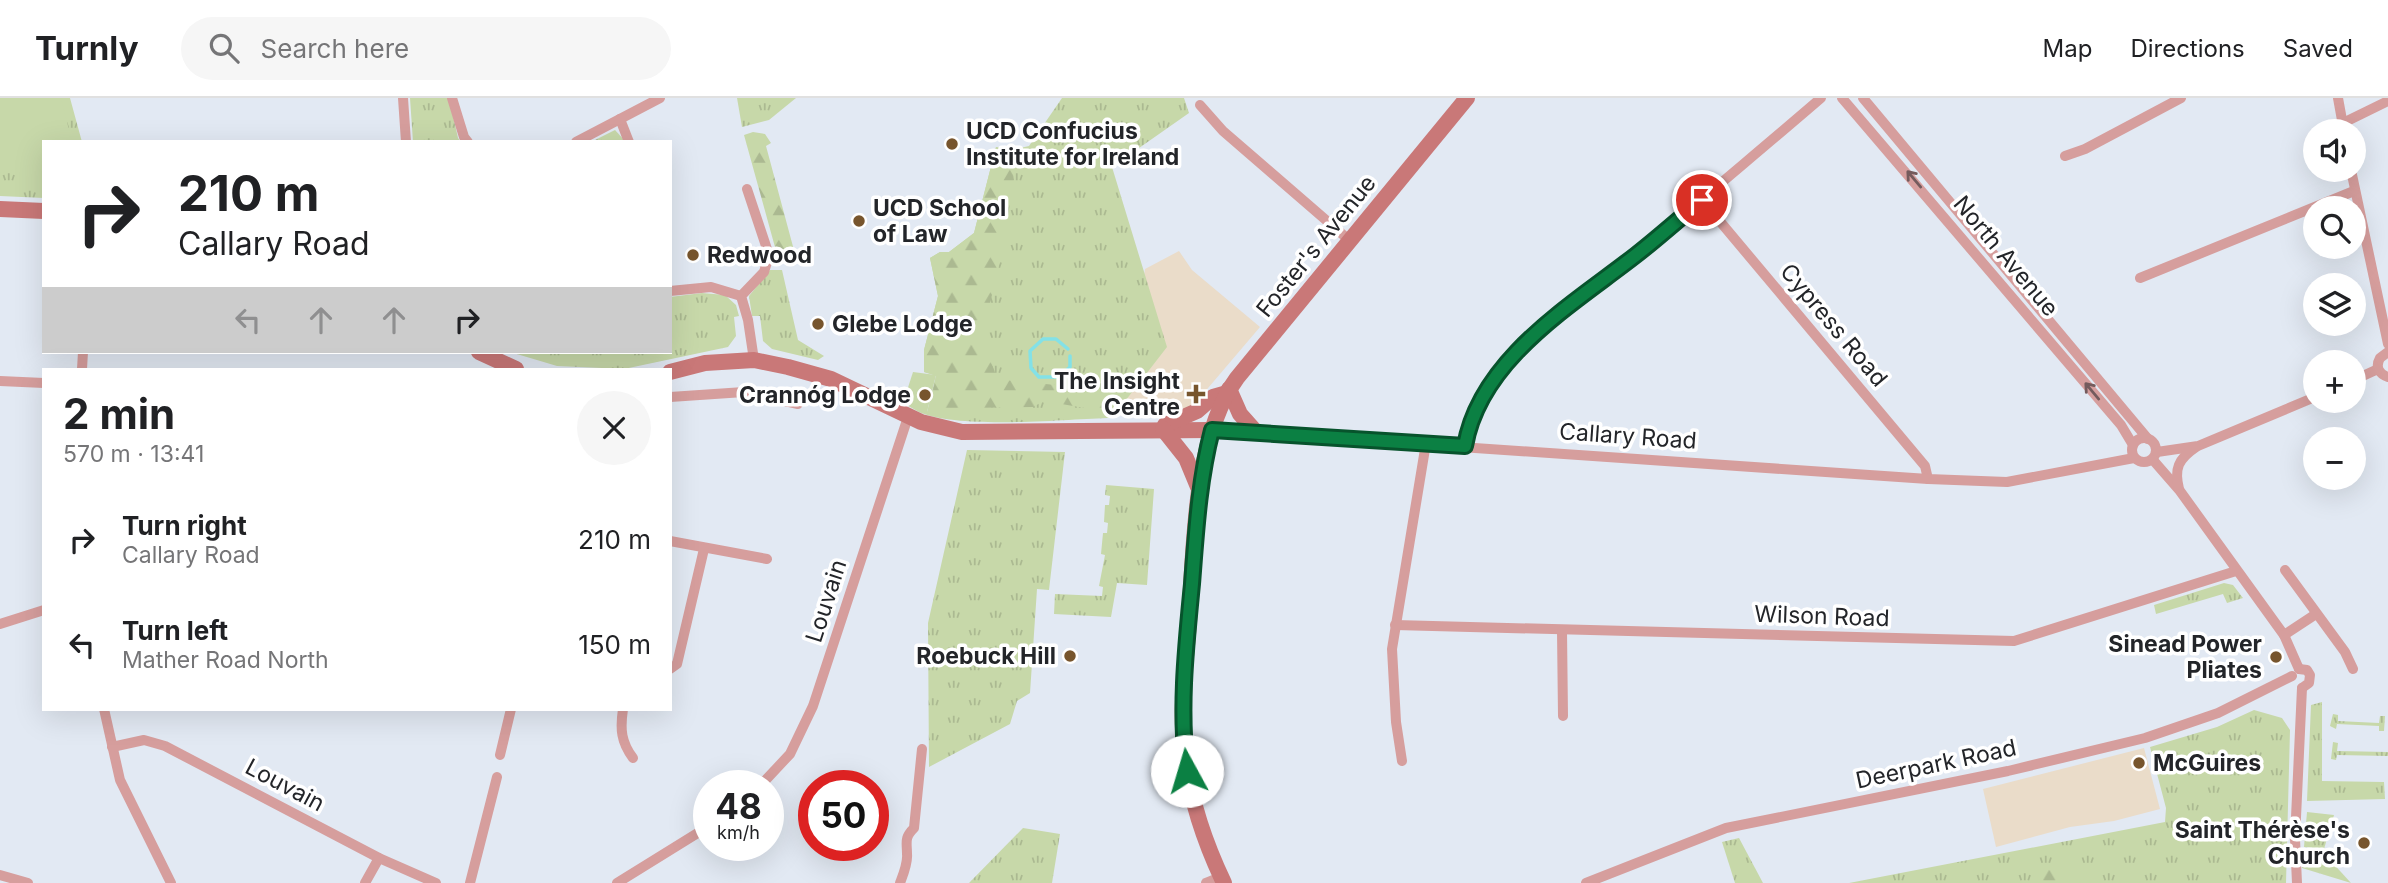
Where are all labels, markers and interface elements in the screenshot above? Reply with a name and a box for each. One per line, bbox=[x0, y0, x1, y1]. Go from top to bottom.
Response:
search box bbox=[181, 17, 671, 80]
text: Turnly bbox=[35, 28, 139, 68]
icon: search bbox=[205, 29, 243, 67]
text: Search here bbox=[261, 33, 409, 64]
text: Map bbox=[2043, 34, 2092, 63]
text: Directions bbox=[2130, 34, 2245, 63]
text: Saved bbox=[2283, 34, 2353, 63]
place label: UCD Confucius Institute for Ireland bbox=[966, 117, 1179, 171]
map controls bbox=[2303, 119, 2366, 490]
button: sound bbox=[2303, 119, 2366, 182]
marker: UCD Confucius Institute for Ireland bbox=[944, 136, 960, 152]
text: 210 m bbox=[178, 164, 319, 223]
icon: right bbox=[63, 168, 154, 259]
street label: Foster's Avenue bbox=[1250, 169, 1382, 323]
pin bbox=[1672, 170, 1732, 230]
one-way arrow bbox=[1906, 171, 1922, 189]
icon: arrive bbox=[1683, 181, 1721, 219]
street label: North Avenue bbox=[1948, 190, 2064, 322]
place label: UCD School of Law bbox=[873, 194, 1006, 248]
button: search bbox=[2303, 196, 2366, 259]
marker: UCD School of Law bbox=[851, 213, 867, 229]
text: Callary Road bbox=[178, 224, 370, 263]
place label: Redwood bbox=[707, 241, 812, 269]
marker: Redwood bbox=[685, 247, 701, 263]
street label: Cypress Road bbox=[1775, 258, 1893, 392]
button: layers bbox=[2303, 273, 2366, 336]
icon: left bbox=[229, 301, 267, 339]
icon: ahead bbox=[302, 301, 340, 339]
icon: ahead bbox=[375, 301, 413, 339]
icon: right bbox=[448, 301, 486, 339]
place label: Glebe Lodge bbox=[832, 310, 973, 338]
marker: Glebe Lodge bbox=[810, 316, 826, 332]
button: + bbox=[2303, 350, 2366, 413]
place label: The Insight Centre bbox=[1054, 367, 1181, 421]
place label: Crannóg Lodge bbox=[739, 381, 911, 409]
one-way arrow bbox=[2084, 382, 2100, 400]
marker: The Insight Centre bbox=[1186, 384, 1206, 404]
marker: Crannóg Lodge bbox=[917, 387, 933, 403]
text: 2 min bbox=[63, 388, 175, 439]
button: close bbox=[577, 391, 651, 465]
street label: Callary Road bbox=[1558, 417, 1698, 455]
button: − bbox=[2303, 427, 2366, 490]
text: 570 m · 13:41 bbox=[63, 440, 204, 468]
text: Turn right bbox=[122, 510, 247, 541]
icon: right bbox=[63, 521, 101, 559]
text: 210 m bbox=[578, 524, 651, 555]
text: Callary Road bbox=[122, 541, 260, 569]
street label: Louvain bbox=[800, 556, 852, 646]
street label: Wilson Road bbox=[1754, 600, 1890, 632]
text: Turn left bbox=[122, 615, 228, 646]
icon: left bbox=[63, 626, 101, 664]
text: 150 m bbox=[578, 629, 651, 660]
place label: Sinead Power Pliates bbox=[2108, 630, 2262, 684]
place label: Roebuck Hill bbox=[916, 642, 1056, 670]
text: Mather Road North bbox=[122, 646, 329, 674]
marker: Roebuck Hill bbox=[1062, 648, 1078, 664]
marker: Sinead Power Pliates bbox=[2268, 649, 2284, 665]
street label: Deerpark Road bbox=[1853, 733, 2019, 795]
position arrow bbox=[1150, 734, 1224, 808]
place label: McGuires bbox=[2153, 749, 2261, 777]
street label: Louvain bbox=[241, 753, 329, 817]
marker: McGuires bbox=[2131, 755, 2147, 771]
speed limit sign: 50 bbox=[798, 770, 889, 861]
text: 48 bbox=[715, 785, 762, 827]
place label: Saint Thérèse's Church bbox=[2175, 816, 2350, 870]
text: km/h bbox=[717, 822, 760, 843]
marker: Saint Thérèse's Church bbox=[2356, 835, 2372, 851]

